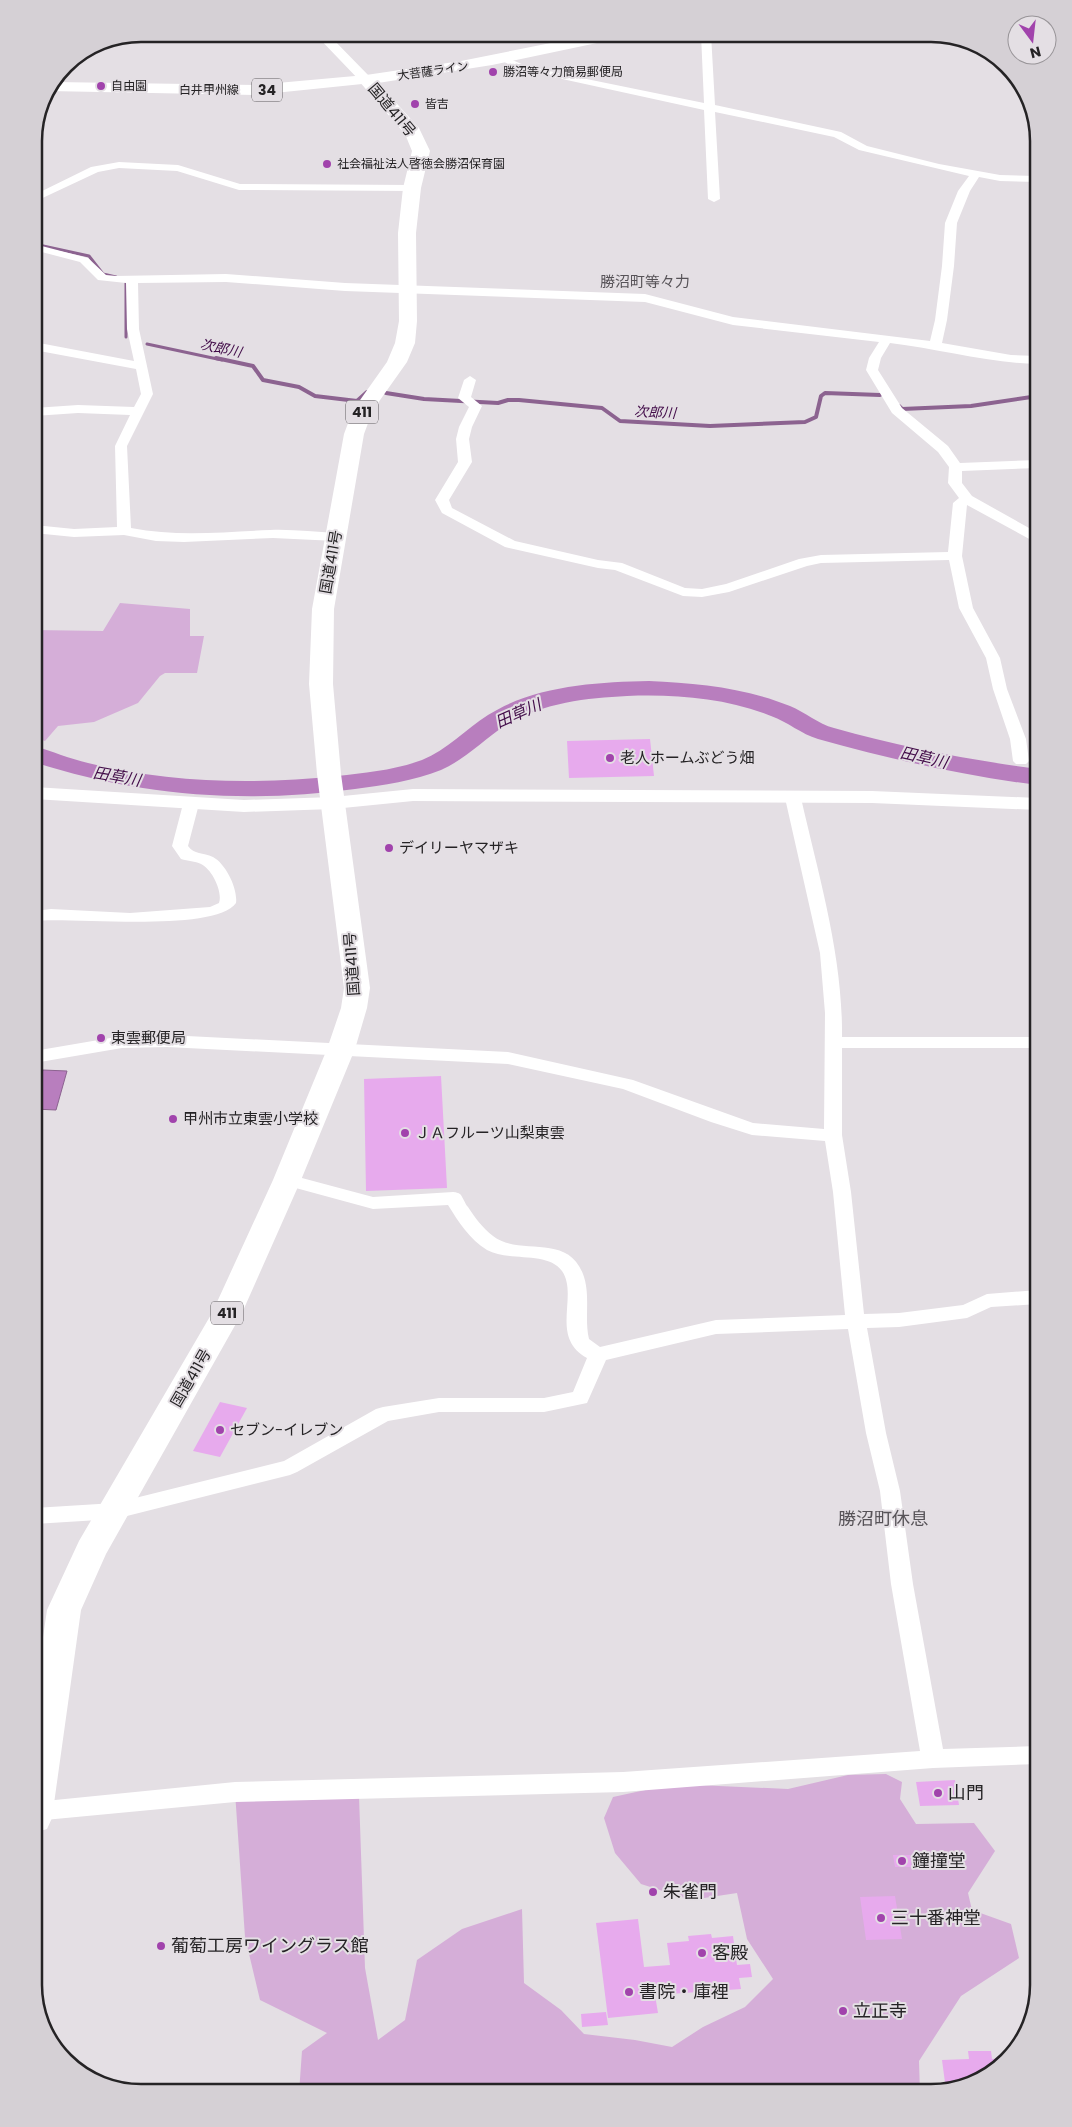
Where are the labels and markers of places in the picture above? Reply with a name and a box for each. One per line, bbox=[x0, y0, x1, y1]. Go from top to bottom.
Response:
place label: 勝沼等々力簡易郵便局 bbox=[503, 63, 623, 80]
marker: 勝沼等々力簡易郵便局 bbox=[487, 66, 499, 78]
place label: 自由園 bbox=[111, 77, 147, 94]
marker: 自由園 bbox=[95, 80, 107, 92]
place label: 皆吉 bbox=[425, 95, 449, 112]
marker: 皆吉 bbox=[409, 98, 421, 110]
place label: 社会福祉法人啓徳会勝沼保育園 bbox=[337, 155, 505, 172]
marker: 社会福祉法人啓徳会勝沼保育園 bbox=[321, 158, 333, 170]
place label: 老人ホームぶどう畑 bbox=[620, 747, 755, 768]
marker: 老人ホームぶどう畑 bbox=[604, 752, 616, 764]
place label: デイリーヤマザキ bbox=[399, 837, 519, 858]
marker: デイリーヤマザキ bbox=[383, 842, 395, 854]
place label: 東雲郵便局 bbox=[111, 1027, 186, 1048]
marker: 東雲郵便局 bbox=[95, 1032, 107, 1044]
place label: 甲州市立東雲小学校 bbox=[183, 1108, 318, 1129]
marker: 甲州市立東雲小学校 bbox=[167, 1113, 179, 1125]
place label: ＪＡフルーツ山梨東雲 bbox=[415, 1122, 565, 1143]
marker: ＪＡフルーツ山梨東雲 bbox=[399, 1127, 411, 1139]
place label: セブン-イレブン bbox=[230, 1419, 343, 1440]
marker: セブン-イレブン bbox=[214, 1424, 226, 1436]
place label: 山門 bbox=[948, 1780, 984, 1805]
marker: 山門 bbox=[932, 1787, 944, 1799]
place label: 鐘撞堂 bbox=[912, 1848, 966, 1873]
marker: 鐘撞堂 bbox=[896, 1855, 908, 1867]
place label: 朱雀門 bbox=[663, 1879, 717, 1904]
marker: 朱雀門 bbox=[647, 1886, 659, 1898]
place label: 三十番神堂 bbox=[891, 1905, 981, 1930]
marker: 三十番神堂 bbox=[875, 1912, 887, 1924]
place label: 葡萄工房ワイングラス館 bbox=[171, 1933, 369, 1958]
marker: 葡萄工房ワイングラス館 bbox=[155, 1940, 167, 1952]
place label: 客殿 bbox=[712, 1940, 748, 1965]
marker: 客殿 bbox=[696, 1947, 708, 1959]
place label: 書院・庫裡 bbox=[639, 1979, 729, 2004]
marker: 書院・庫裡 bbox=[623, 1986, 635, 1998]
place label: 立正寺 bbox=[853, 1998, 907, 2023]
marker: 立正寺 bbox=[837, 2005, 849, 2017]

